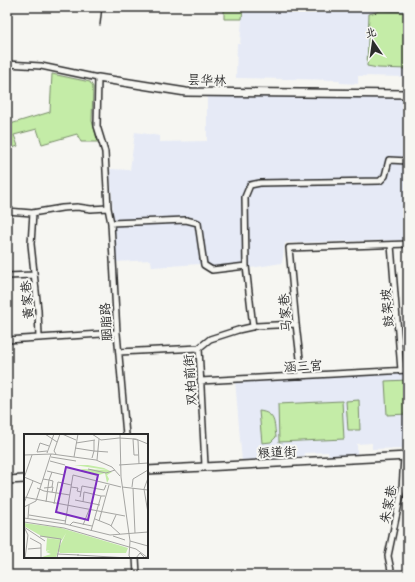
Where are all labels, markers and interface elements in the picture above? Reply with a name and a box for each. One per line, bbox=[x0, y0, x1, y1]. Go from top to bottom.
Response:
north arrow bbox=[353, 22, 393, 62]
text: 北 bbox=[364, 23, 378, 40]
street label: 昙华林 bbox=[187, 70, 227, 88]
street label: 黄家巷 bbox=[16, 280, 36, 320]
street label: 鼓架坡 bbox=[376, 288, 396, 328]
street label: 马家巷 bbox=[274, 293, 294, 333]
street label: 胭脂路 bbox=[95, 302, 115, 342]
street label: 双柏前街 bbox=[179, 353, 199, 407]
street label: 涵三宫 bbox=[283, 355, 323, 375]
inset map bbox=[24, 434, 148, 558]
street label: 粮道街 bbox=[257, 441, 297, 461]
street label: 朱家巷 bbox=[375, 483, 399, 525]

